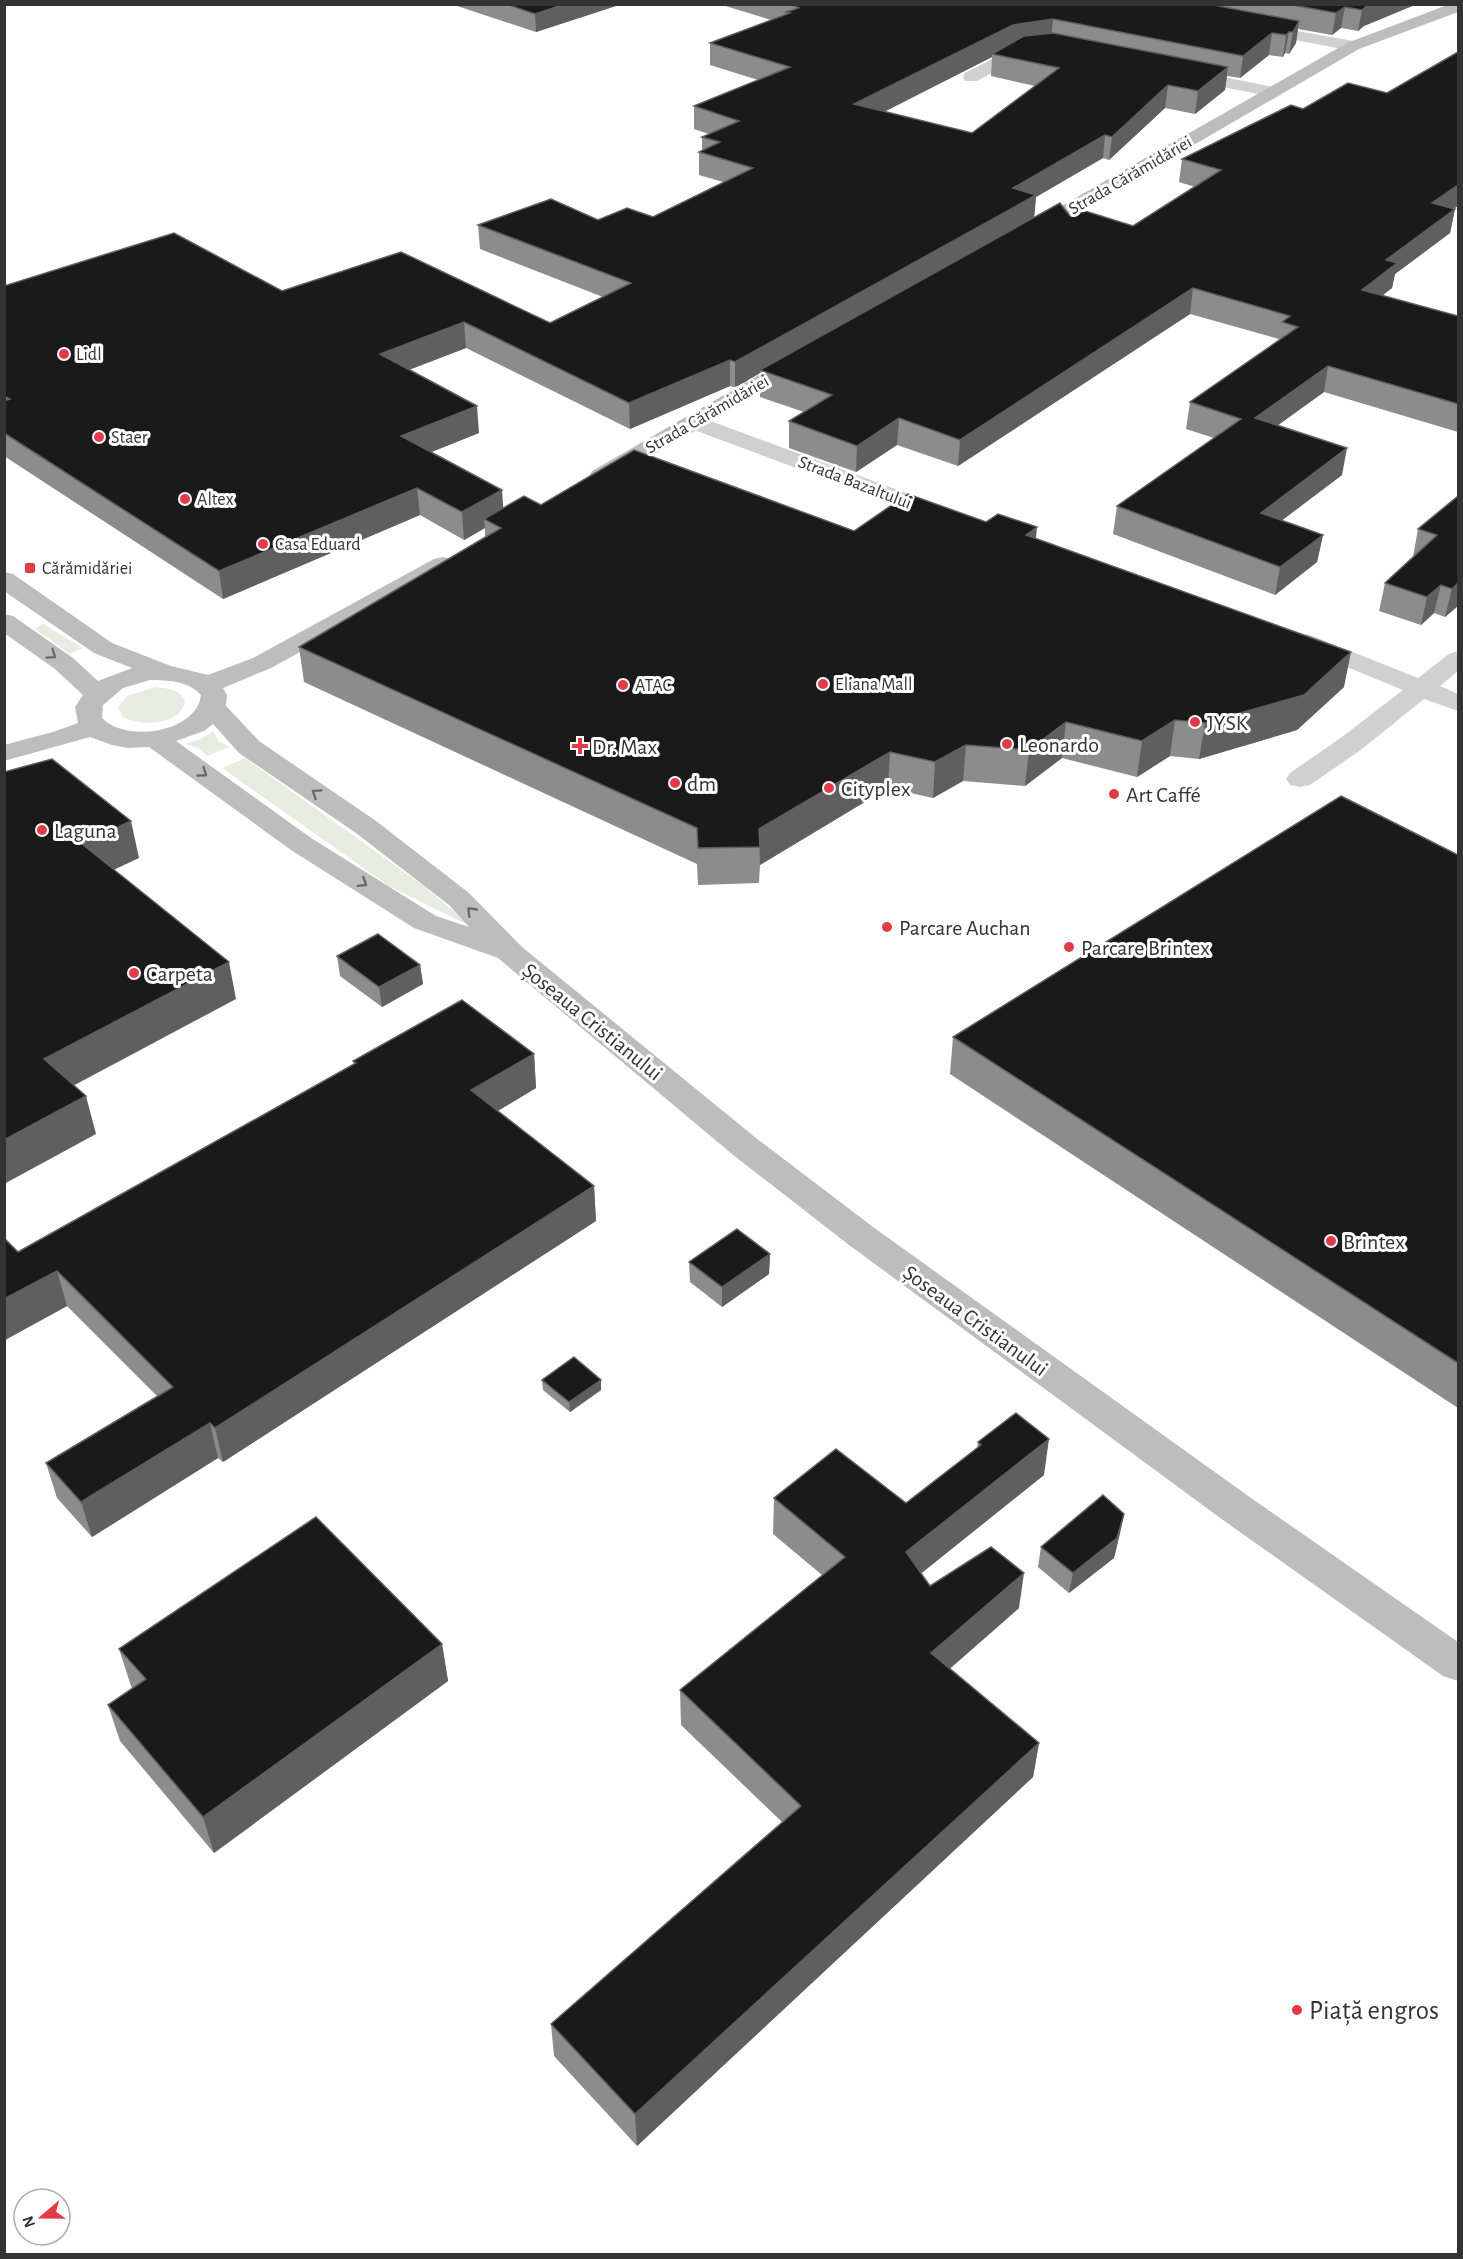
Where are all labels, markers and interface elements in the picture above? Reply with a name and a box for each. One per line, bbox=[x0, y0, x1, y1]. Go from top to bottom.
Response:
street label: Strada Cărămidăriei bbox=[1066, 133, 1195, 218]
place label: Lidl bbox=[76, 346, 102, 364]
marker: Lidl bbox=[57, 347, 71, 361]
street label: Strada Cărămidăriei bbox=[643, 372, 772, 457]
place label: Staer bbox=[111, 429, 148, 447]
marker: Staer bbox=[92, 430, 106, 444]
street label: Strada Bazaltului bbox=[795, 453, 914, 513]
place label: Altex bbox=[197, 491, 234, 509]
marker: Altex bbox=[178, 492, 192, 506]
place label: Casa Eduard bbox=[275, 536, 361, 554]
marker: Casa Eduard bbox=[256, 537, 270, 551]
place label: Cărămidăriei bbox=[42, 560, 132, 578]
marker: Cărămidăriei bbox=[23, 561, 37, 575]
one-way arrow bbox=[45, 648, 56, 659]
place label: Eliana Mall bbox=[835, 676, 912, 694]
place label: ATAC bbox=[635, 677, 672, 695]
marker: Eliana Mall bbox=[816, 677, 830, 691]
marker: ATAC bbox=[616, 678, 630, 692]
place label: JYSK bbox=[1207, 712, 1249, 734]
marker: JYSK bbox=[1188, 715, 1202, 729]
place label: Leonardo bbox=[1019, 734, 1099, 756]
place label: Dr. Max bbox=[592, 736, 657, 758]
marker: Leonardo bbox=[1000, 737, 1014, 751]
marker: Dr. Max bbox=[573, 739, 587, 753]
one-way arrow bbox=[196, 766, 207, 777]
place label: dm bbox=[687, 773, 716, 795]
marker: dm bbox=[668, 776, 682, 790]
place label: Cityplex bbox=[841, 778, 911, 800]
marker: Cityplex bbox=[822, 781, 836, 795]
place label: Art Caffé bbox=[1126, 784, 1201, 806]
marker: Art Caffé bbox=[1107, 787, 1121, 801]
one-way arrow bbox=[312, 789, 323, 800]
place label: Laguna bbox=[54, 820, 117, 842]
marker: Laguna bbox=[35, 823, 49, 837]
one-way arrow bbox=[357, 876, 368, 887]
one-way arrow bbox=[467, 908, 478, 918]
place label: Parcare Auchan bbox=[899, 917, 1031, 939]
marker: Parcare Auchan bbox=[880, 920, 894, 934]
place label: Parcare Brintex bbox=[1081, 937, 1210, 959]
marker: Parcare Brintex bbox=[1062, 940, 1076, 954]
street label: Șoseaua Cristianului bbox=[517, 959, 666, 1086]
place label: Carpeta bbox=[146, 963, 213, 985]
marker: Carpeta bbox=[127, 966, 141, 980]
place label: Brintex bbox=[1343, 1231, 1405, 1253]
marker: Brintex bbox=[1324, 1234, 1338, 1248]
street label: Șoseaua Cristianului bbox=[898, 1261, 1052, 1382]
place label: Piață engros bbox=[1309, 1997, 1439, 2026]
marker: Piață engros bbox=[1290, 2003, 1304, 2017]
north arrow bbox=[12, 2187, 72, 2247]
text: N bbox=[19, 2214, 38, 2230]

